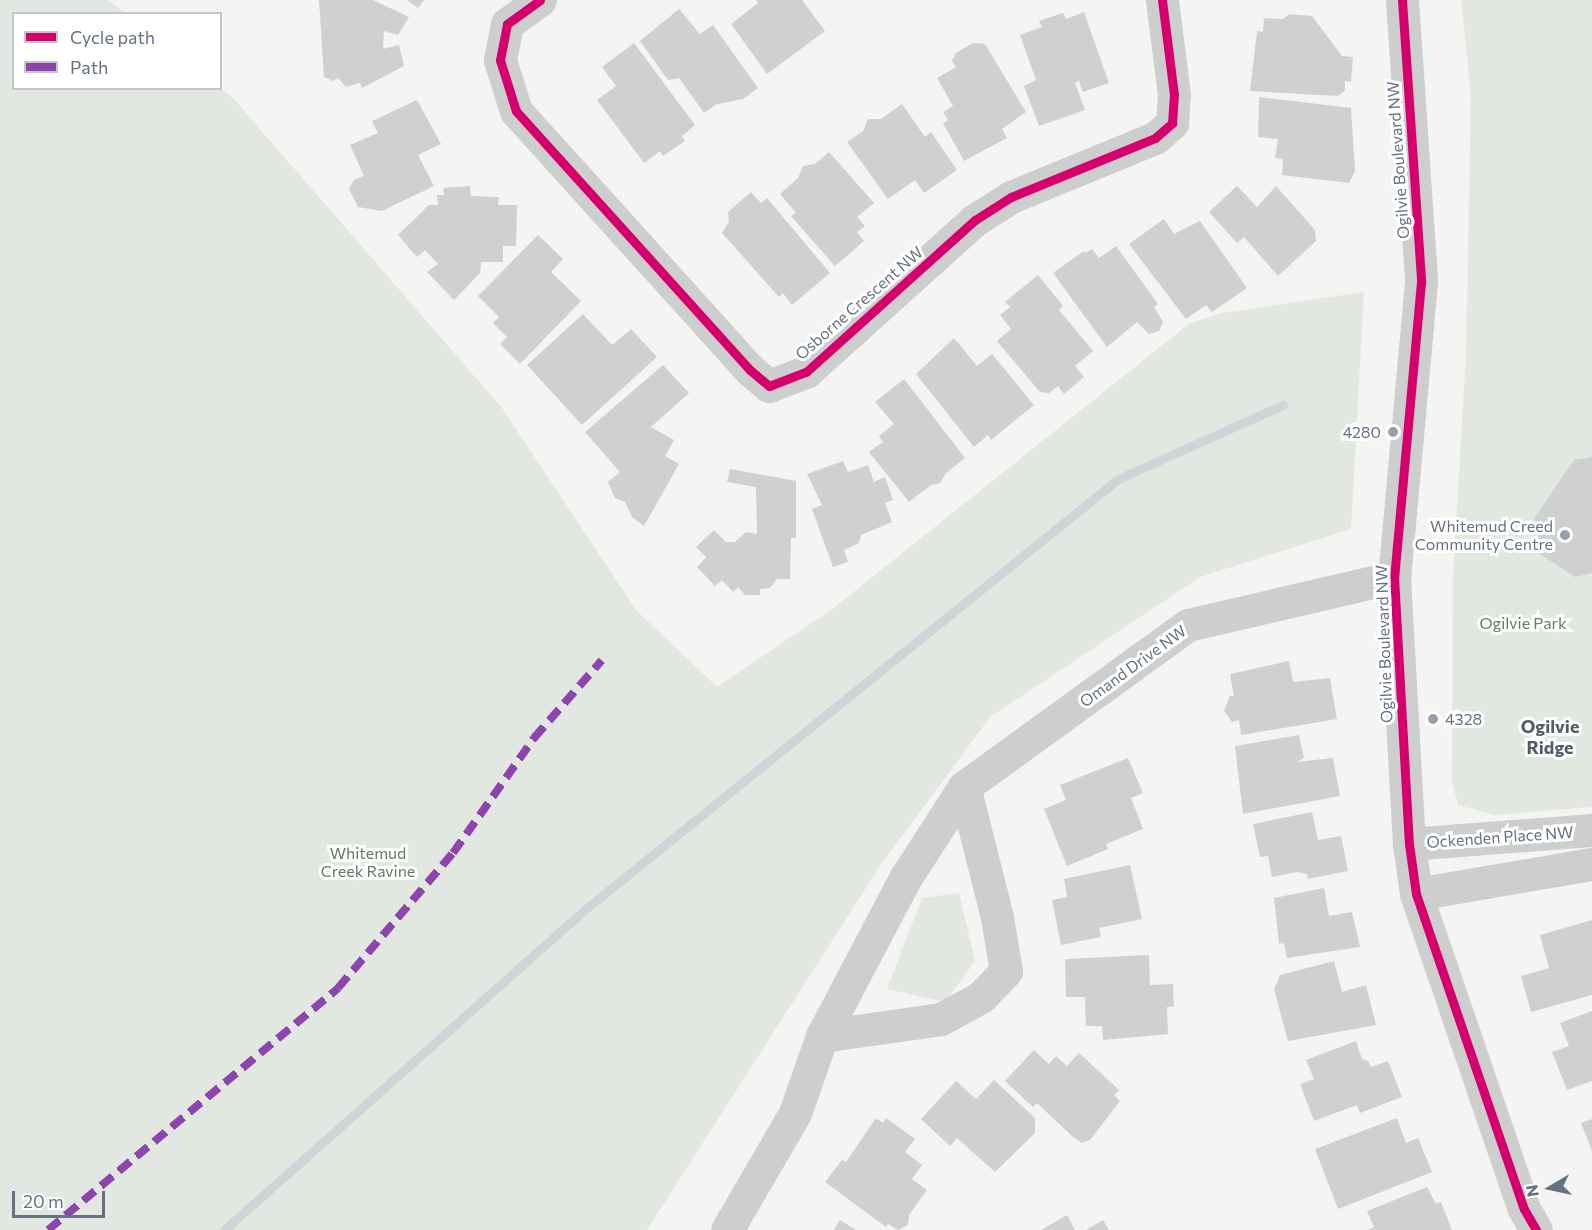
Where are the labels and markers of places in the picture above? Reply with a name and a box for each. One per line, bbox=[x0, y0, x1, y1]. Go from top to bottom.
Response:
place label: 4280 bbox=[1343, 422, 1381, 442]
marker: 4280 bbox=[1386, 425, 1400, 439]
place label: Whitemud Creed Community Centre bbox=[1415, 516, 1553, 554]
marker: Whitemud Creed Community Centre bbox=[1558, 528, 1572, 542]
place label: 4328 bbox=[1445, 709, 1482, 729]
marker: 4328 bbox=[1426, 712, 1440, 726]

